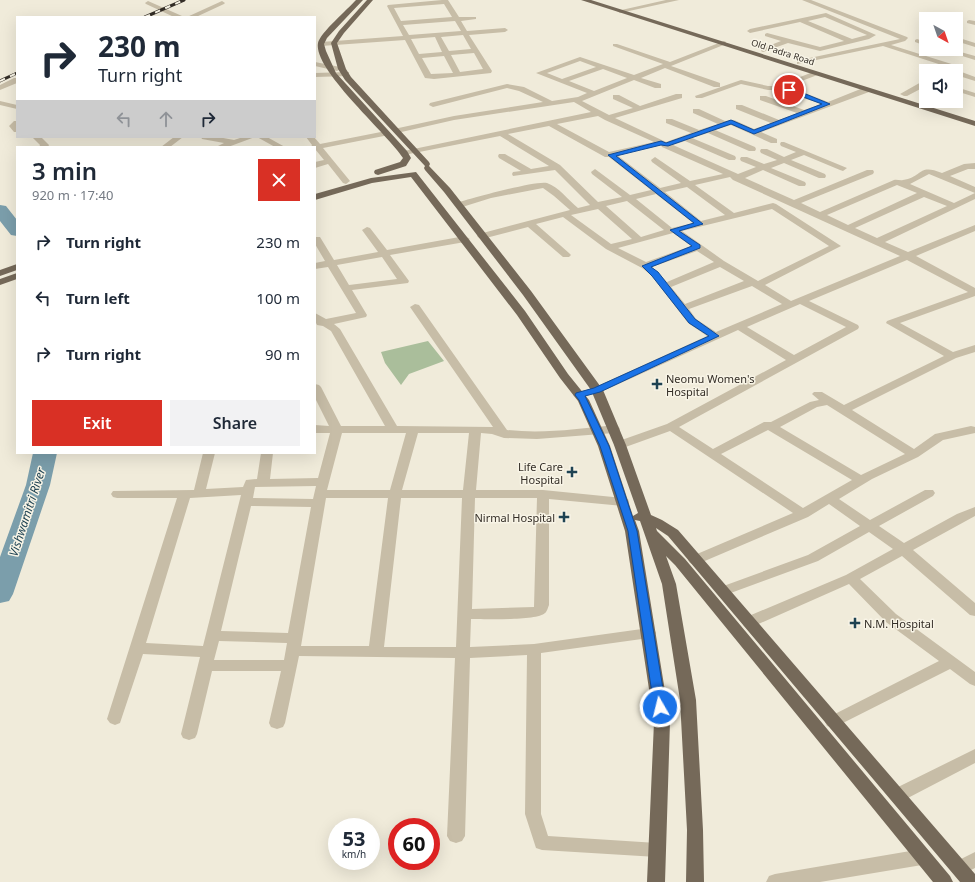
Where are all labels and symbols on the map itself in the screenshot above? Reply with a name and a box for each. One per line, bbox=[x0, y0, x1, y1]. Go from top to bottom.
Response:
north arrow bbox=[919, 12, 963, 56]
street label: Old Padra Road bbox=[750, 36, 816, 68]
pin bbox=[772, 73, 806, 107]
place label: Neomu Women's Hospital bbox=[666, 371, 754, 399]
marker: Neomu Women's Hospital bbox=[651, 378, 663, 390]
place label: Life Care Hospital bbox=[518, 459, 563, 487]
water label: Vishwamitri River bbox=[5, 464, 50, 559]
marker: Life Care Hospital bbox=[566, 466, 578, 478]
place label: Nirmal Hospital bbox=[474, 510, 555, 525]
marker: Nirmal Hospital bbox=[558, 511, 570, 523]
place label: N.M. Hospital bbox=[864, 616, 934, 631]
marker: N.M. Hospital bbox=[849, 617, 861, 629]
position arrow bbox=[639, 686, 681, 728]
speed limit sign: 60 bbox=[388, 818, 440, 870]

